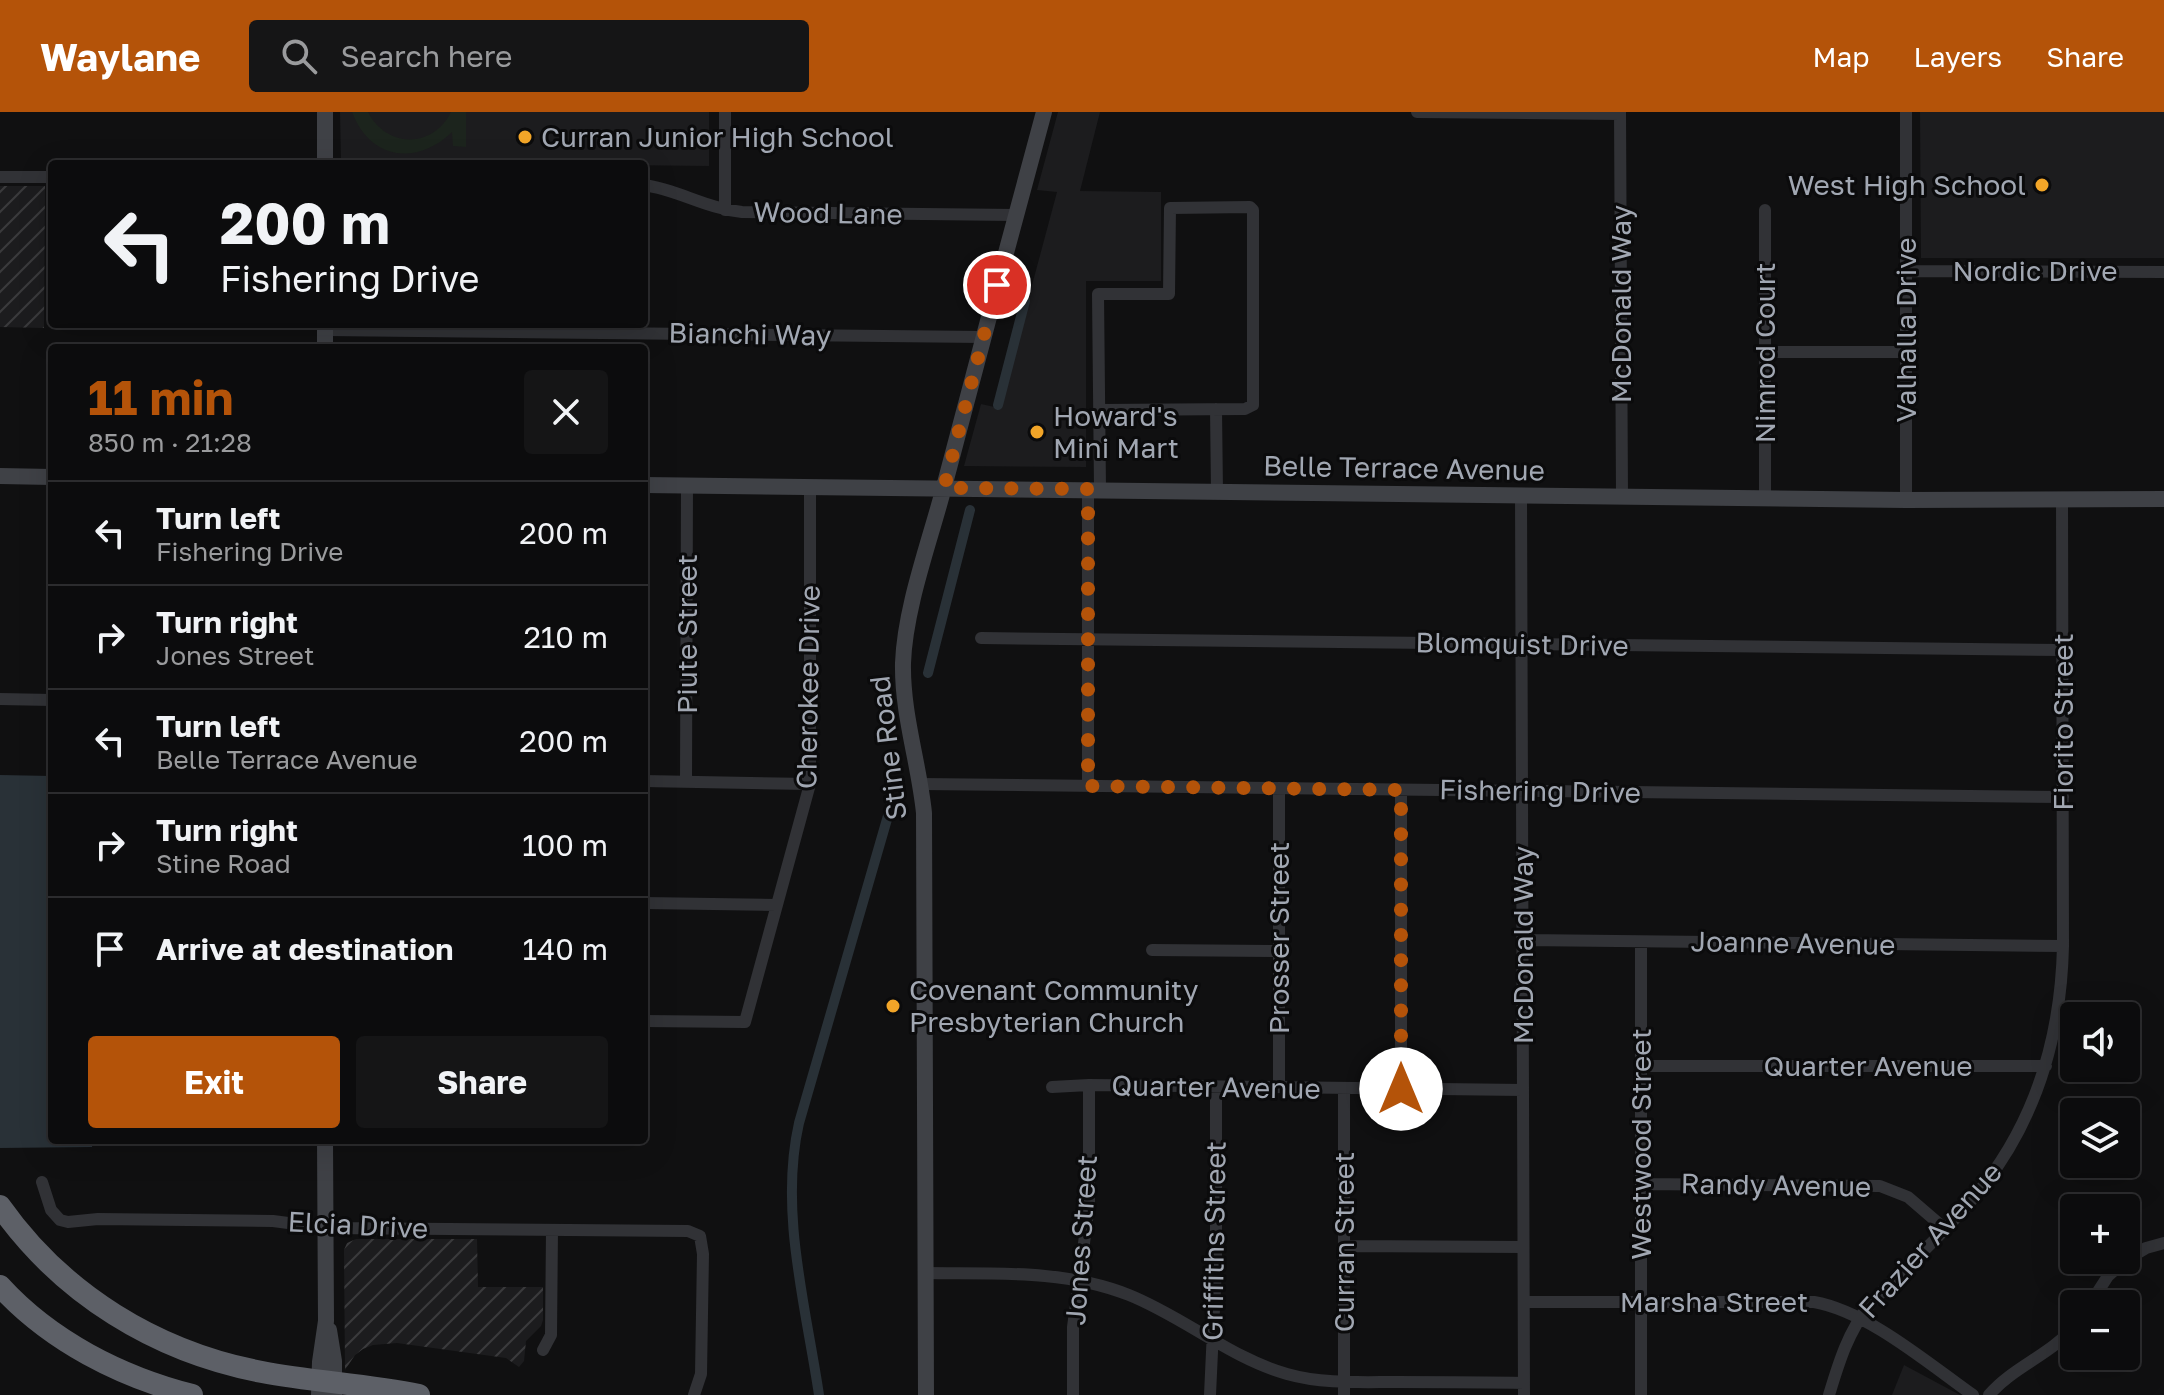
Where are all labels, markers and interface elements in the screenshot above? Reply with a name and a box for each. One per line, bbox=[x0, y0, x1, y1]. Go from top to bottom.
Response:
search box bbox=[249, 20, 809, 92]
text: Waylane bbox=[40, 34, 201, 79]
icon: search bbox=[277, 34, 321, 78]
text: Search here bbox=[341, 38, 512, 74]
text: Map bbox=[1812, 40, 1870, 73]
text: Layers bbox=[1914, 40, 2002, 73]
text: Share bbox=[2046, 40, 2124, 73]
place label: Curran Junior High School bbox=[541, 120, 894, 153]
marker: Curran Junior High School bbox=[516, 128, 534, 146]
place label: West High School bbox=[1788, 168, 2026, 201]
marker: West High School bbox=[2033, 176, 2051, 194]
text: 200 m bbox=[220, 189, 390, 256]
icon: left bbox=[88, 192, 192, 296]
street label: Wood Lane bbox=[753, 195, 903, 230]
street label: McDonald Way bbox=[1604, 204, 1637, 403]
street label: Valhalla Drive bbox=[1889, 237, 1922, 423]
pin bbox=[963, 251, 1031, 319]
street label: Nordic Drive bbox=[1952, 254, 2118, 287]
text: Fishering Drive bbox=[220, 257, 479, 300]
icon: arrive bbox=[975, 263, 1019, 307]
street label: Nimrod Court bbox=[1748, 263, 1781, 443]
street label: Bianchi Way bbox=[668, 316, 832, 351]
text: 11 min bbox=[88, 368, 234, 426]
button: close bbox=[524, 370, 608, 454]
place label: Howard's Mini Mart bbox=[1053, 399, 1179, 464]
marker: Howard's Mini Mart bbox=[1028, 423, 1046, 441]
text: 850 m · 21:28 bbox=[88, 427, 252, 458]
street label: Belle Terrace Avenue bbox=[1263, 449, 1545, 486]
text: Turn left bbox=[156, 500, 281, 536]
icon: left bbox=[88, 511, 132, 555]
text: 200 m bbox=[519, 515, 608, 551]
text: Fishering Drive bbox=[156, 536, 343, 567]
street label: Piute Street bbox=[670, 554, 703, 714]
street label: Cherokee Drive bbox=[789, 585, 826, 789]
text: Turn right bbox=[156, 604, 298, 640]
icon: right bbox=[88, 615, 132, 659]
text: 210 m bbox=[523, 619, 608, 655]
street label: Blomquist Drive bbox=[1415, 625, 1629, 662]
street label: Fiorito Street bbox=[2046, 633, 2079, 811]
text: Jones Street bbox=[156, 640, 314, 671]
street label: Stine Road bbox=[862, 674, 913, 822]
text: Turn left bbox=[156, 708, 281, 744]
icon: left bbox=[88, 719, 132, 763]
text: 200 m bbox=[519, 723, 608, 759]
text: Belle Terrace Avenue bbox=[156, 744, 418, 775]
street label: Fishering Drive bbox=[1439, 772, 1641, 809]
text: Turn right bbox=[156, 812, 298, 848]
icon: right bbox=[88, 823, 132, 867]
text: 100 m bbox=[522, 827, 608, 863]
street label: Prosser Street bbox=[1262, 842, 1295, 1034]
street label: McDonald Way bbox=[1506, 845, 1539, 1044]
text: Stine Road bbox=[156, 848, 291, 879]
street label: Joanne Avenue bbox=[1690, 924, 1896, 961]
icon: arrive bbox=[88, 927, 132, 971]
text: Arrive at destination bbox=[156, 931, 453, 967]
text: 140 m bbox=[523, 931, 608, 967]
place label: Covenant Community Presbyterian Church bbox=[909, 973, 1199, 1038]
marker: Covenant Community Presbyterian Church bbox=[884, 997, 902, 1015]
map controls bbox=[2060, 1002, 2140, 1370]
button: sound bbox=[2060, 1002, 2140, 1082]
street label: Westwood Street bbox=[1624, 1028, 1657, 1260]
button: Exit bbox=[88, 1036, 340, 1128]
button: Share bbox=[356, 1036, 608, 1128]
position arrow bbox=[1359, 1047, 1443, 1131]
street label: Quarter Avenue bbox=[1763, 1049, 1973, 1082]
street label: Quarter Avenue bbox=[1111, 1068, 1321, 1105]
button: layers bbox=[2060, 1098, 2140, 1178]
street label: Griffiths Street bbox=[1195, 1141, 1232, 1341]
street label: Curran Street bbox=[1327, 1152, 1360, 1332]
street label: Jones Street bbox=[1058, 1154, 1103, 1326]
street label: Frazier Avenue bbox=[1851, 1155, 2008, 1324]
street label: Randy Avenue bbox=[1680, 1166, 1872, 1203]
button: + bbox=[2060, 1194, 2140, 1274]
street label: Elcia Drive bbox=[287, 1204, 429, 1245]
street label: Marsha Street bbox=[1620, 1285, 1808, 1318]
button: − bbox=[2060, 1290, 2140, 1370]

